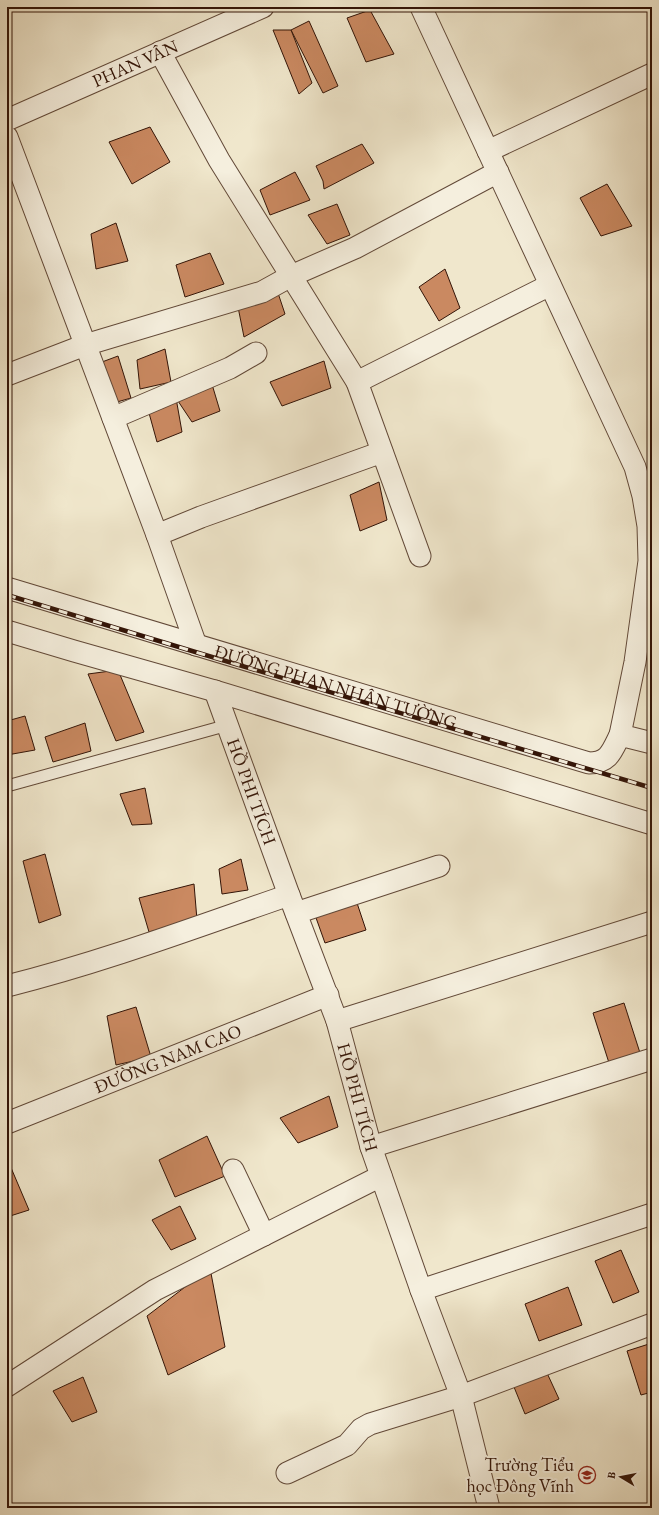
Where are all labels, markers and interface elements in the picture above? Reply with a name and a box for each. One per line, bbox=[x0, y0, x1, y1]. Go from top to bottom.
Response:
street label: PHAN VÂN bbox=[88, 34, 182, 92]
street label: ĐƯỜNG PHAN NHÂN TƯỜNG bbox=[212, 639, 460, 734]
street label: HỒ PHI TÍCH bbox=[222, 735, 282, 848]
street label: ĐƯỜNG NAM CAO bbox=[91, 1019, 245, 1098]
street label: HỒ PHI TÍCH bbox=[332, 1040, 384, 1154]
place label: Trường Tiểu học Đông Vĩnh bbox=[467, 1453, 575, 1497]
north arrow bbox=[601, 1457, 641, 1497]
school or university icon: Trường Tiểu học Đông Vĩnh bbox=[577, 1465, 597, 1485]
text: B bbox=[604, 1471, 619, 1480]

